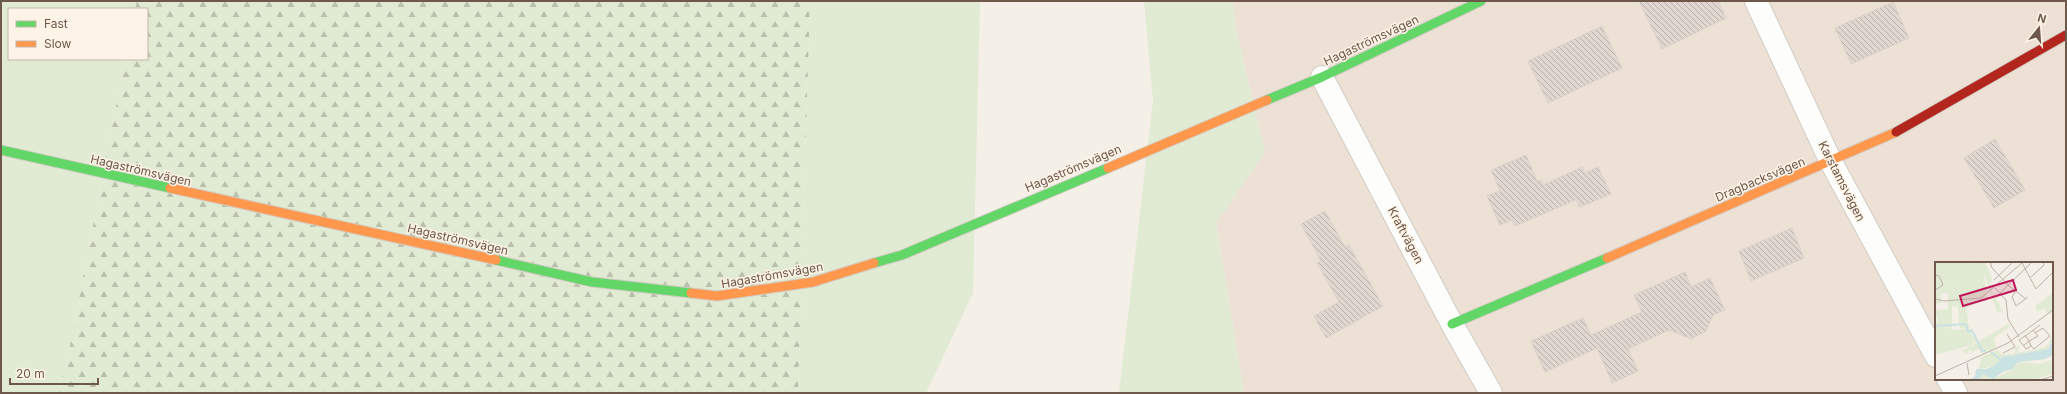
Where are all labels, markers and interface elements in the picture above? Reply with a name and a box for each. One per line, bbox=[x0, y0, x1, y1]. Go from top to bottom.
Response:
legend bbox=[8, 8, 148, 60]
north arrow bbox=[2019, 8, 2059, 48]
street label: Hagaströmsvägen bbox=[1321, 11, 1421, 69]
text: N bbox=[2036, 11, 2048, 26]
text: Fast bbox=[44, 16, 68, 31]
text: Slow bbox=[44, 36, 72, 51]
street label: Karstamsvägen bbox=[1815, 138, 1869, 224]
street label: Hagaströmsvägen bbox=[1023, 141, 1123, 195]
street label: Hagaströmsvägen bbox=[89, 151, 193, 189]
street label: Dragbacksvägen bbox=[1713, 153, 1807, 205]
street label: Kraftvägen bbox=[1385, 204, 1427, 266]
street label: Hagaströmsvägen bbox=[406, 220, 510, 258]
street label: Hagaströmsvägen bbox=[720, 259, 824, 291]
inset map bbox=[1935, 262, 2053, 380]
scale bar bbox=[10, 360, 98, 386]
text: 20 m bbox=[16, 366, 45, 381]

